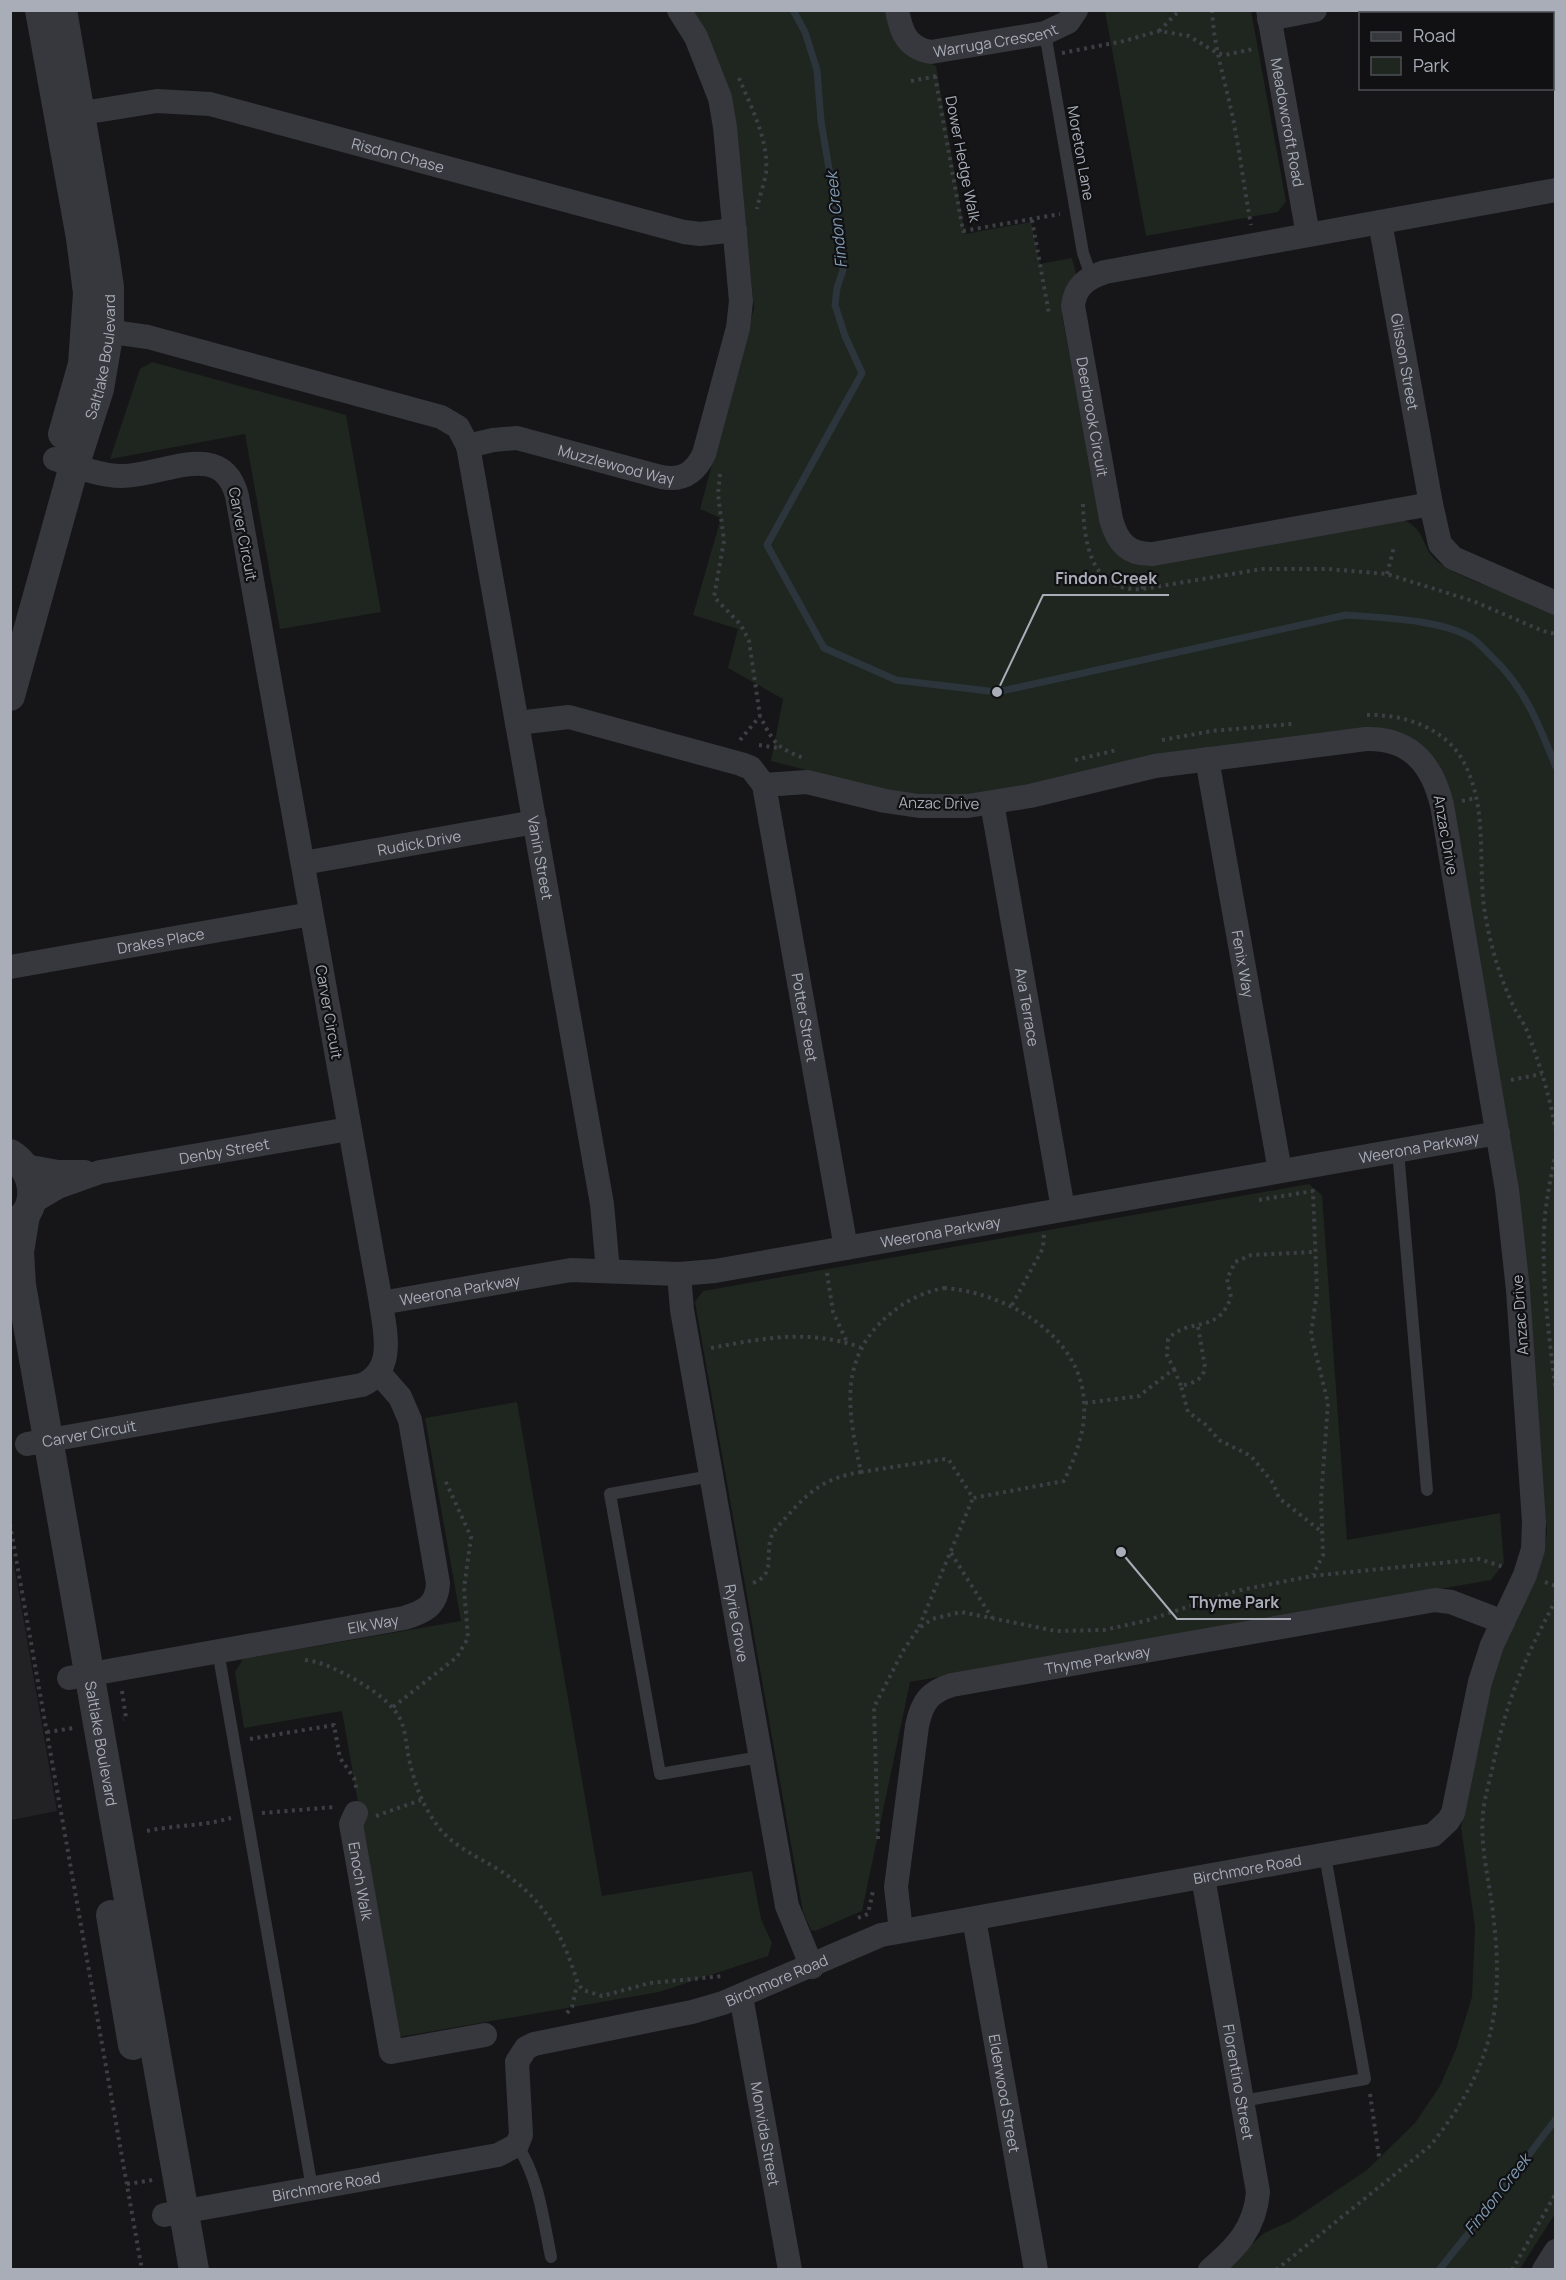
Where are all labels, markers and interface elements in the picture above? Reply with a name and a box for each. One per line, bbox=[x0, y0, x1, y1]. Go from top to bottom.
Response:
legend bbox=[1359, 12, 1554, 90]
street label: Warruga Crescent bbox=[932, 18, 1061, 62]
text: Road bbox=[1413, 23, 1456, 47]
text: Park bbox=[1413, 53, 1450, 77]
street label: Meadowcroft Road bbox=[1266, 56, 1310, 188]
street label: Dower Hedge Walk bbox=[940, 94, 986, 224]
street label: Moreton Lane bbox=[1062, 104, 1100, 202]
street label: Risdon Chase bbox=[349, 132, 447, 177]
water label: Findon Creek bbox=[820, 169, 852, 269]
street label: Saltlake Boulevard bbox=[79, 294, 120, 422]
street label: Glisson Street bbox=[1386, 312, 1424, 412]
street label: Deerbrook Circuit bbox=[1072, 355, 1114, 479]
street label: Muzzlewood Way bbox=[556, 439, 674, 489]
street label: Carver Circuit bbox=[224, 485, 262, 583]
callout: Findon Creek bbox=[1043, 561, 1169, 595]
text: Findon Creek bbox=[1055, 567, 1157, 589]
street label: Anzac Drive bbox=[899, 792, 980, 814]
street label: Anzac Drive bbox=[1429, 793, 1463, 877]
street label: Vanin Street bbox=[523, 814, 559, 901]
street label: Rudick Drive bbox=[376, 825, 463, 860]
street label: Drakes Place bbox=[115, 922, 206, 958]
street label: Fenix Way bbox=[1227, 928, 1260, 999]
street label: Carver Circuit bbox=[310, 963, 348, 1061]
street label: Ava Terrace bbox=[1010, 966, 1045, 1048]
street label: Potter Street bbox=[787, 971, 823, 1064]
street label: Weerona Parkway bbox=[1357, 1126, 1481, 1168]
street label: Denby Street bbox=[178, 1132, 271, 1169]
street label: Weerona Parkway bbox=[879, 1210, 1002, 1252]
street label: Weerona Parkway bbox=[398, 1269, 522, 1310]
street label: Anzac Drive bbox=[1507, 1274, 1533, 1356]
street label: Carver Circuit bbox=[40, 1414, 138, 1452]
street label: Ryrie Grove bbox=[720, 1583, 754, 1664]
callout: Thyme Park bbox=[1177, 1585, 1291, 1619]
text: Thyme Park bbox=[1189, 1591, 1279, 1613]
street label: Elk Way bbox=[346, 1609, 401, 1638]
street label: Thyme Parkway bbox=[1043, 1640, 1152, 1679]
street label: Saltlake Boulevard bbox=[80, 1679, 123, 1808]
street label: Enoch Walk bbox=[344, 1840, 378, 1922]
street label: Birchmore Road bbox=[1192, 1849, 1303, 1889]
street label: Birchmore Road bbox=[722, 1949, 831, 2011]
street label: Florentino Street bbox=[1218, 2022, 1259, 2141]
street label: Elderwood Street bbox=[984, 2032, 1026, 2154]
street label: Monvida Street bbox=[746, 2080, 785, 2188]
water label: Findon Creek bbox=[1459, 2148, 1537, 2239]
street label: Birchmore Road bbox=[271, 2166, 382, 2206]

